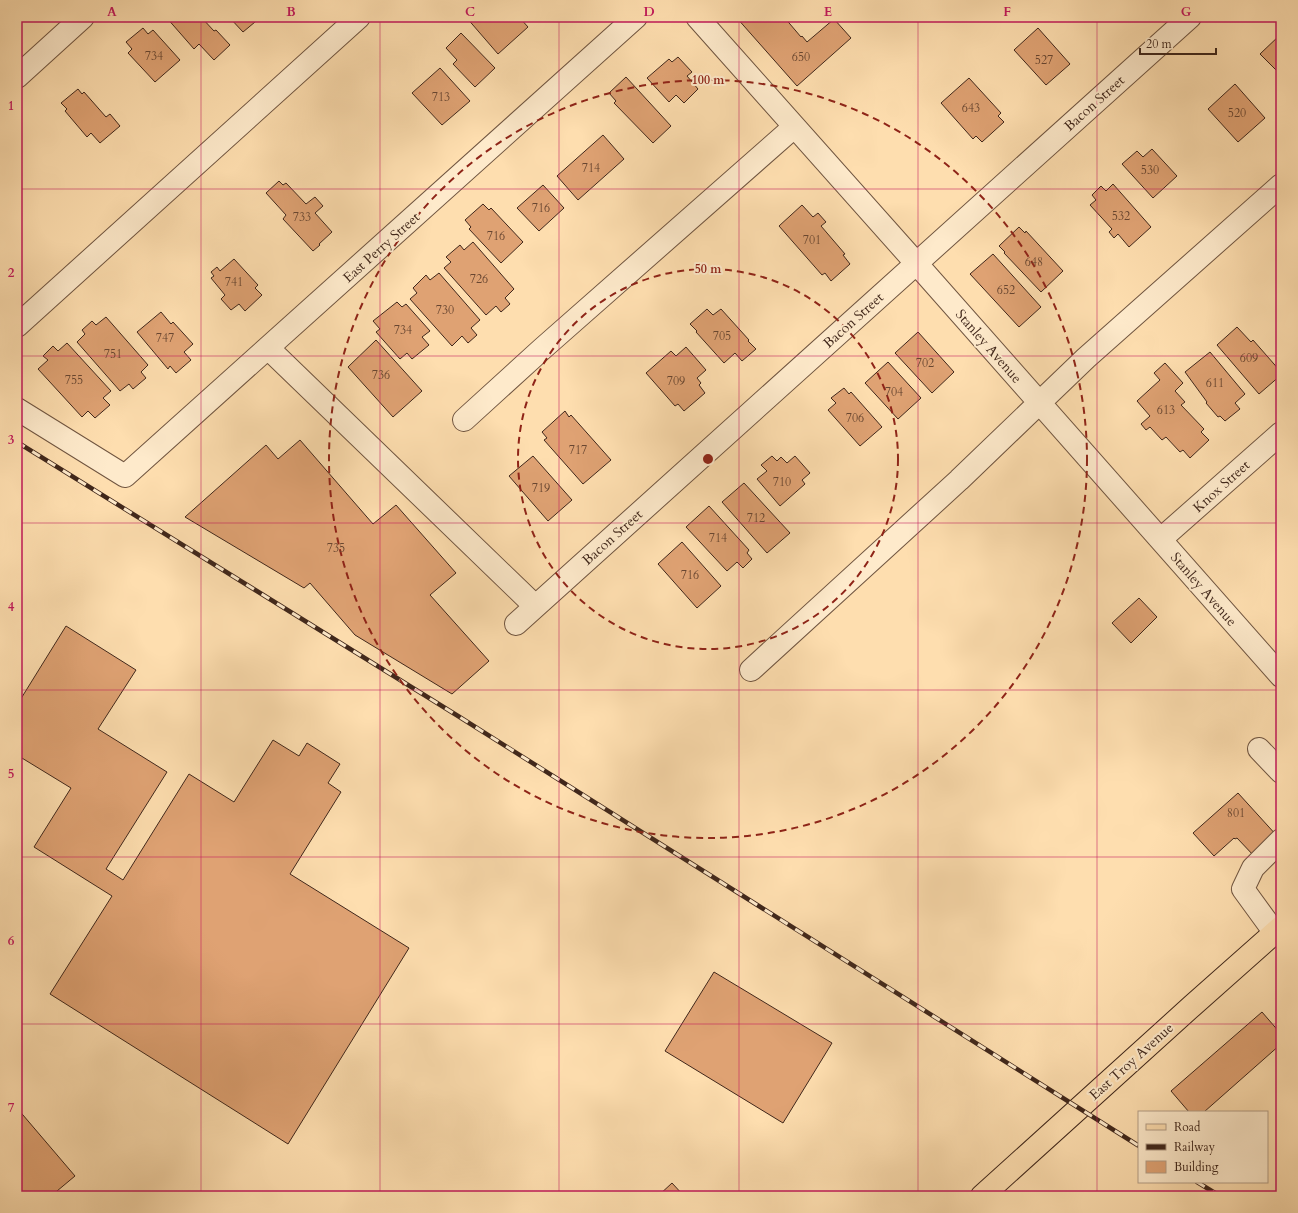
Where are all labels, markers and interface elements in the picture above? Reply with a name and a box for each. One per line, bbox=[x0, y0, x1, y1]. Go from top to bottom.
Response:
text: A bbox=[107, 3, 117, 21]
text: B bbox=[286, 3, 296, 21]
text: C bbox=[465, 3, 475, 21]
text: D bbox=[643, 3, 655, 21]
text: E bbox=[824, 3, 832, 21]
text: F bbox=[1003, 3, 1011, 21]
text: G bbox=[1181, 3, 1192, 21]
scale bar bbox=[1140, 30, 1216, 56]
text: 20 m bbox=[1146, 36, 1173, 52]
house number: 734 bbox=[145, 48, 163, 64]
house number: 650 bbox=[792, 49, 810, 65]
house number: 527 bbox=[1035, 52, 1053, 68]
street label: Bacon Street bbox=[1060, 71, 1129, 135]
text: 100 m bbox=[692, 72, 725, 88]
house number: 713 bbox=[432, 89, 450, 105]
text: 1 bbox=[8, 97, 14, 115]
house number: 643 bbox=[962, 100, 980, 116]
house number: 520 bbox=[1228, 105, 1246, 121]
house number: 714 bbox=[582, 160, 600, 176]
house number: 530 bbox=[1141, 162, 1159, 178]
house number: 716 bbox=[532, 200, 550, 216]
street label: East Perry Street bbox=[339, 207, 424, 287]
house number: 532 bbox=[1112, 208, 1130, 224]
house number: 733 bbox=[293, 209, 311, 225]
house number: 716 bbox=[487, 228, 505, 244]
house number: 701 bbox=[803, 232, 821, 248]
house number: 648 bbox=[1025, 254, 1043, 270]
text: 50 m bbox=[695, 261, 722, 277]
text: 2 bbox=[8, 264, 15, 282]
house number: 726 bbox=[470, 271, 488, 287]
house number: 741 bbox=[225, 274, 243, 290]
house number: 652 bbox=[997, 282, 1015, 298]
street label: Bacon Street bbox=[819, 288, 888, 352]
house number: 730 bbox=[436, 302, 454, 318]
street label: Stanley Avenue bbox=[951, 305, 1026, 387]
house number: 734 bbox=[394, 322, 412, 338]
house number: 705 bbox=[713, 328, 731, 344]
house number: 747 bbox=[156, 330, 174, 346]
house number: 751 bbox=[104, 346, 122, 362]
house number: 609 bbox=[1240, 350, 1258, 366]
house number: 702 bbox=[916, 355, 934, 371]
house number: 736 bbox=[372, 367, 390, 383]
house number: 755 bbox=[65, 372, 83, 388]
house number: 709 bbox=[667, 373, 685, 389]
house number: 611 bbox=[1206, 375, 1224, 391]
house number: 704 bbox=[885, 384, 903, 400]
house number: 613 bbox=[1157, 402, 1175, 418]
house number: 706 bbox=[846, 410, 864, 426]
text: 3 bbox=[8, 431, 15, 449]
house number: 717 bbox=[569, 442, 587, 458]
centre of rings bbox=[701, 452, 715, 466]
street label: Knox Street bbox=[1189, 455, 1254, 517]
house number: 710 bbox=[773, 474, 791, 490]
house number: 719 bbox=[532, 480, 550, 496]
street label: Bacon Street bbox=[578, 505, 647, 569]
house number: 712 bbox=[747, 510, 765, 526]
house number: 714 bbox=[709, 530, 727, 546]
house number: 735 bbox=[327, 540, 345, 556]
street label: Stanley Avenue bbox=[1166, 548, 1241, 630]
house number: 716 bbox=[681, 567, 699, 583]
text: 4 bbox=[8, 598, 15, 616]
text: 5 bbox=[8, 765, 14, 783]
house number: 801 bbox=[1227, 805, 1245, 821]
text: 6 bbox=[8, 932, 15, 950]
street label: East Troy Avenue bbox=[1085, 1018, 1177, 1104]
text: 7 bbox=[8, 1099, 15, 1117]
legend bbox=[1138, 1111, 1268, 1183]
text: Road bbox=[1174, 1119, 1201, 1135]
text: Railway bbox=[1174, 1139, 1216, 1155]
text: Building bbox=[1174, 1159, 1219, 1175]

